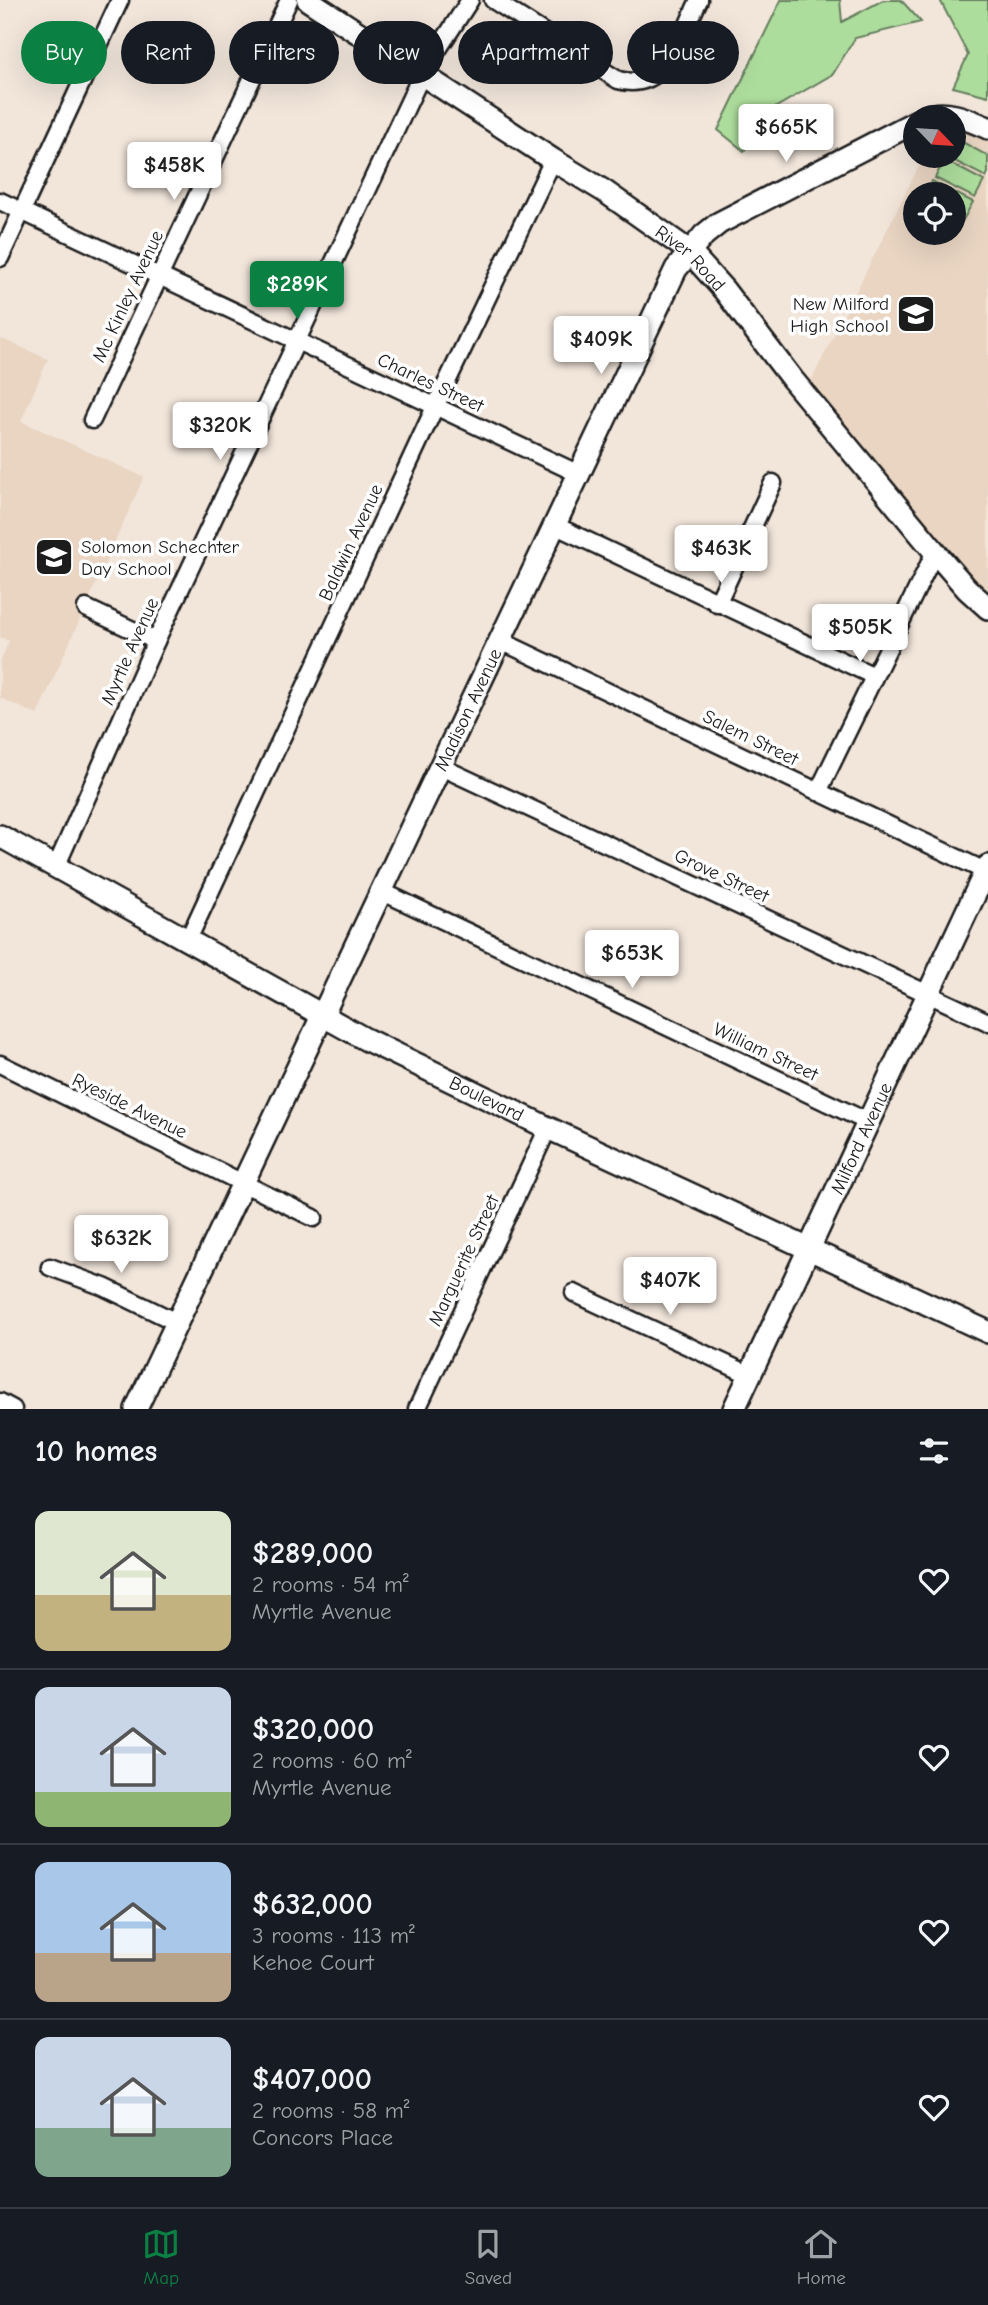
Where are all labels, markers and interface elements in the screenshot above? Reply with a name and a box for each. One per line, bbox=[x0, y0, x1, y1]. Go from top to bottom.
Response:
chip: Buy bbox=[21, 21, 107, 84]
chip: Rent bbox=[121, 21, 215, 84]
chip: Filters bbox=[229, 21, 339, 84]
chip: New bbox=[353, 21, 444, 84]
chip: Apartment bbox=[458, 21, 613, 84]
chip: House bbox=[627, 21, 739, 84]
pin: $665K bbox=[737, 104, 835, 164]
north arrow bbox=[903, 105, 966, 168]
map controls bbox=[903, 105, 966, 245]
text: $665K bbox=[754, 113, 818, 140]
pin: $458K bbox=[125, 142, 223, 202]
text: $458K bbox=[143, 151, 205, 178]
button: locate bbox=[903, 182, 966, 245]
street label: River Road bbox=[651, 221, 730, 296]
street label: Mc Kinley Avenue bbox=[88, 227, 168, 366]
pin: $289K bbox=[248, 262, 346, 321]
text: $289K bbox=[266, 270, 328, 297]
place label: New Milford High School bbox=[790, 293, 889, 337]
school or university icon: New Milford High School bbox=[895, 293, 937, 335]
pin: $409K bbox=[552, 316, 650, 376]
text: $409K bbox=[570, 325, 632, 352]
street label: Charles Street bbox=[374, 349, 488, 417]
pin: $320K bbox=[171, 402, 269, 462]
text: $320K bbox=[189, 411, 251, 438]
street label: Baldwin Avenue bbox=[314, 481, 388, 604]
pin: $463K bbox=[672, 526, 770, 585]
text: $463K bbox=[691, 534, 751, 561]
school or university icon: Solomon Schechter Day School bbox=[33, 536, 75, 578]
place label: Solomon Schechter Day School bbox=[81, 536, 239, 580]
street label: Myrtle Avenue bbox=[96, 594, 163, 709]
pin: $505K bbox=[811, 604, 909, 664]
text: $505K bbox=[828, 613, 892, 640]
street label: Madison Avenue bbox=[430, 645, 507, 775]
street label: Salem Street bbox=[699, 705, 802, 771]
street label: Grove Street bbox=[671, 844, 773, 908]
pin: $653K bbox=[583, 930, 681, 990]
text: $653K bbox=[601, 939, 663, 966]
street label: William Street bbox=[710, 1018, 822, 1086]
street label: Ryeside Avenue bbox=[69, 1069, 191, 1143]
street label: Boulevard bbox=[446, 1072, 527, 1126]
street label: Milford Avenue bbox=[826, 1079, 897, 1198]
street label: Marguerite Street bbox=[424, 1191, 504, 1330]
pin: $632K bbox=[72, 1216, 170, 1275]
text: $632K bbox=[90, 1224, 152, 1251]
pin: $407K bbox=[621, 1258, 719, 1317]
text: $407K bbox=[639, 1266, 701, 1293]
icon: filters bbox=[915, 1432, 953, 1470]
text: 10 homes bbox=[35, 1434, 157, 1469]
text: $289,000 bbox=[252, 1536, 373, 1571]
icon: home bbox=[91, 1539, 175, 1623]
icon: heart bbox=[915, 1562, 953, 1600]
text: 2 rooms · 54 m² bbox=[252, 1571, 409, 1598]
text: Myrtle Avenue bbox=[252, 1598, 392, 1625]
text: $320,000 bbox=[252, 1712, 374, 1747]
icon: home bbox=[91, 1715, 175, 1799]
icon: heart bbox=[915, 1738, 953, 1776]
text: 2 rooms · 60 m² bbox=[252, 1747, 412, 1774]
text: Myrtle Avenue bbox=[252, 1774, 392, 1801]
text: $632,000 bbox=[252, 1887, 373, 1922]
icon: home bbox=[91, 1890, 175, 1974]
icon: heart bbox=[915, 1913, 953, 1951]
text: 3 rooms · 113 m² bbox=[252, 1922, 415, 1949]
text: Kehoe Court bbox=[252, 1949, 374, 1976]
text: $407,000 bbox=[252, 2062, 372, 2097]
icon: home bbox=[91, 2065, 175, 2149]
icon: heart bbox=[915, 2088, 953, 2126]
text: 2 rooms · 58 m² bbox=[252, 2097, 410, 2124]
text: Concors Place bbox=[252, 2124, 393, 2151]
tab: Map bbox=[142, 2225, 180, 2289]
tab: Saved bbox=[465, 2225, 512, 2289]
tab: Home bbox=[797, 2225, 846, 2289]

